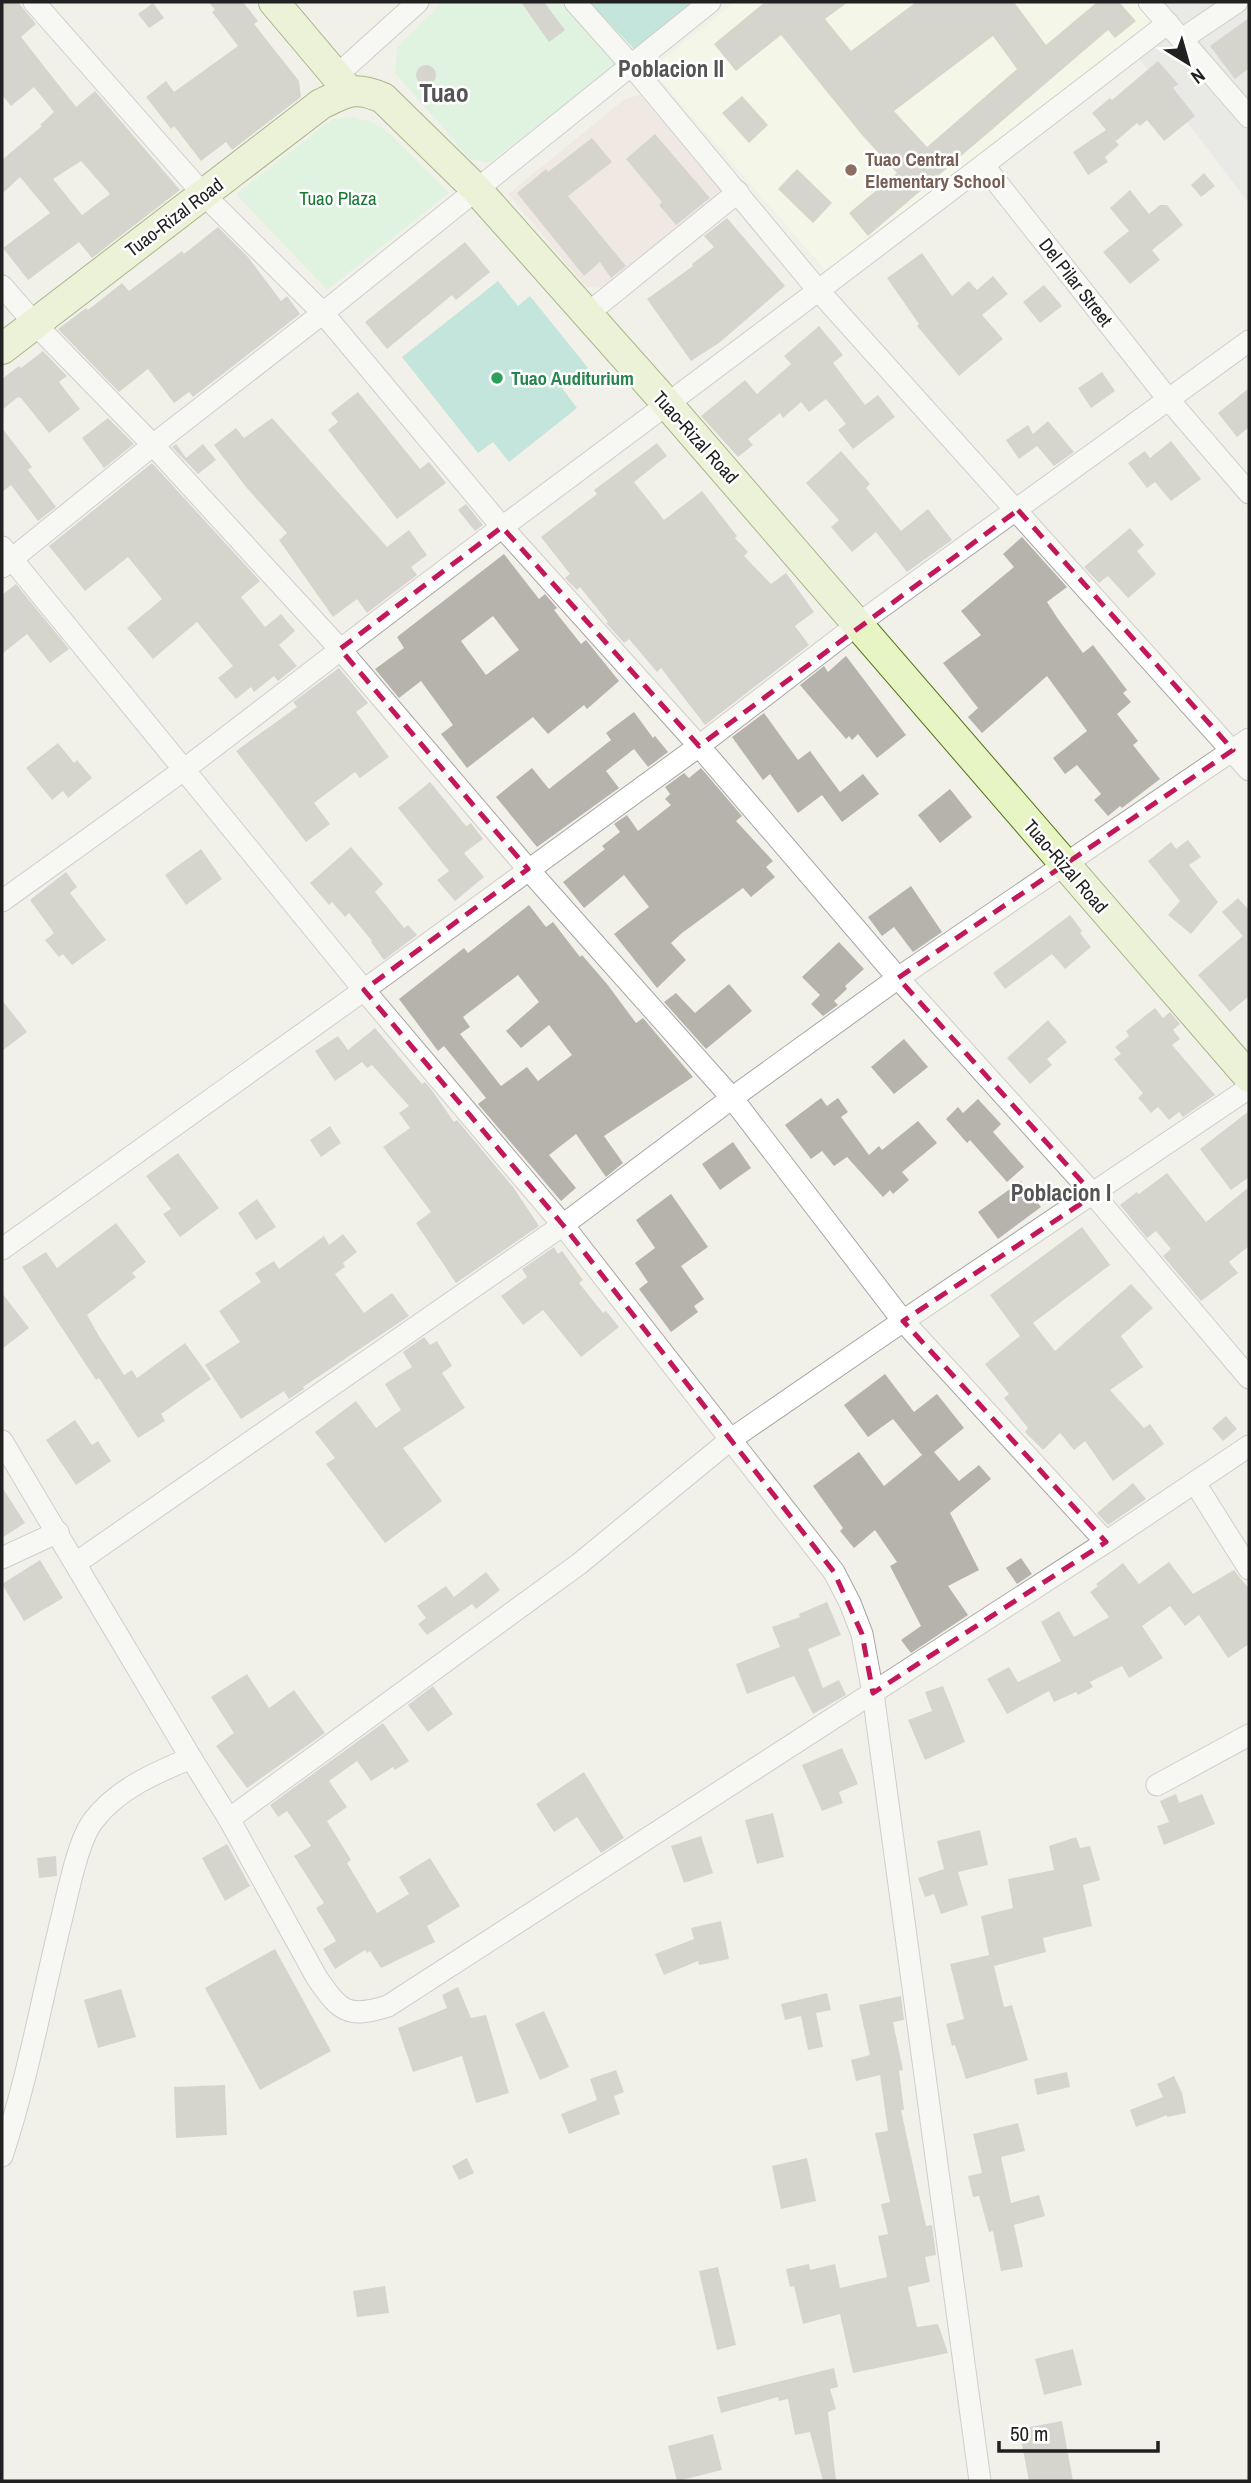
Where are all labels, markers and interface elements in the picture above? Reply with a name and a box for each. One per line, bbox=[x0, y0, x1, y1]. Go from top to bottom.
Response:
north arrow bbox=[1153, 28, 1223, 98]
district label: Poblacion II bbox=[618, 53, 724, 84]
text: N bbox=[1186, 63, 1211, 90]
district label: Tuao bbox=[419, 75, 469, 110]
place label: Tuao Central Elementary School bbox=[865, 146, 1005, 194]
marker: Tuao Central Elementary School bbox=[843, 162, 859, 178]
street label: Tuao-Rizal Road bbox=[120, 172, 228, 262]
park label: Tuao Plaza bbox=[299, 185, 377, 211]
street label: Del Pilar Street bbox=[1033, 232, 1119, 332]
place label: Tuao Auditurium bbox=[511, 365, 634, 391]
marker: Tuao Auditurium bbox=[489, 370, 505, 386]
street label: Tuao-Rizal Road bbox=[647, 385, 745, 489]
street label: Tuao-Rizal Road bbox=[1018, 814, 1114, 918]
district label: Poblacion I bbox=[1011, 1177, 1111, 1208]
scale bar bbox=[999, 2410, 1158, 2454]
text: 50 m bbox=[1010, 2419, 1048, 2448]

